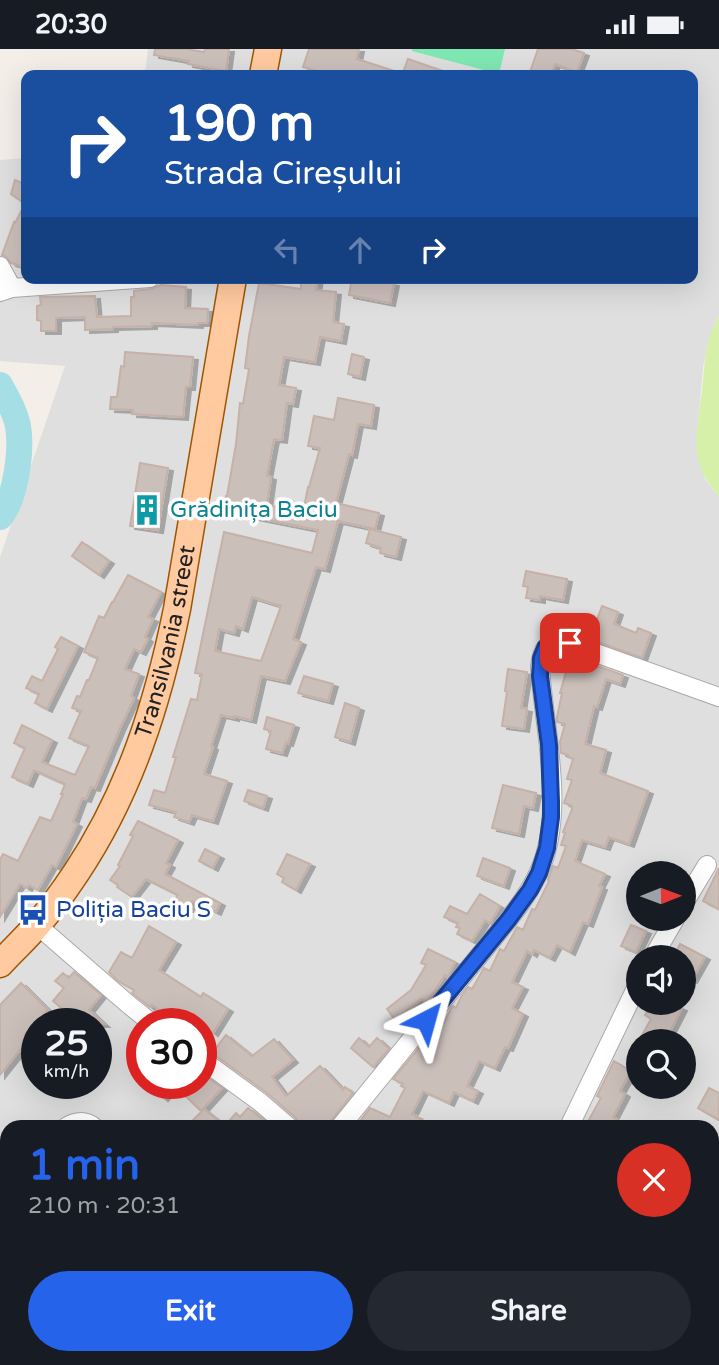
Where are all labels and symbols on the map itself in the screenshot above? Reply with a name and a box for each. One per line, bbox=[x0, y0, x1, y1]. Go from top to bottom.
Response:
building icon: Grădinița Baciu bbox=[130, 493, 164, 527]
place label: Grădinița Baciu bbox=[170, 496, 338, 524]
street label: Transilvania street bbox=[129, 543, 202, 742]
pin bbox=[540, 613, 600, 673]
north arrow bbox=[626, 861, 696, 931]
bus stop icon: Poliția Baciu S bbox=[16, 893, 50, 927]
place label: Poliția Baciu S bbox=[56, 896, 211, 924]
position arrow bbox=[389, 983, 463, 1057]
speed limit sign: 30 bbox=[126, 1008, 217, 1099]

